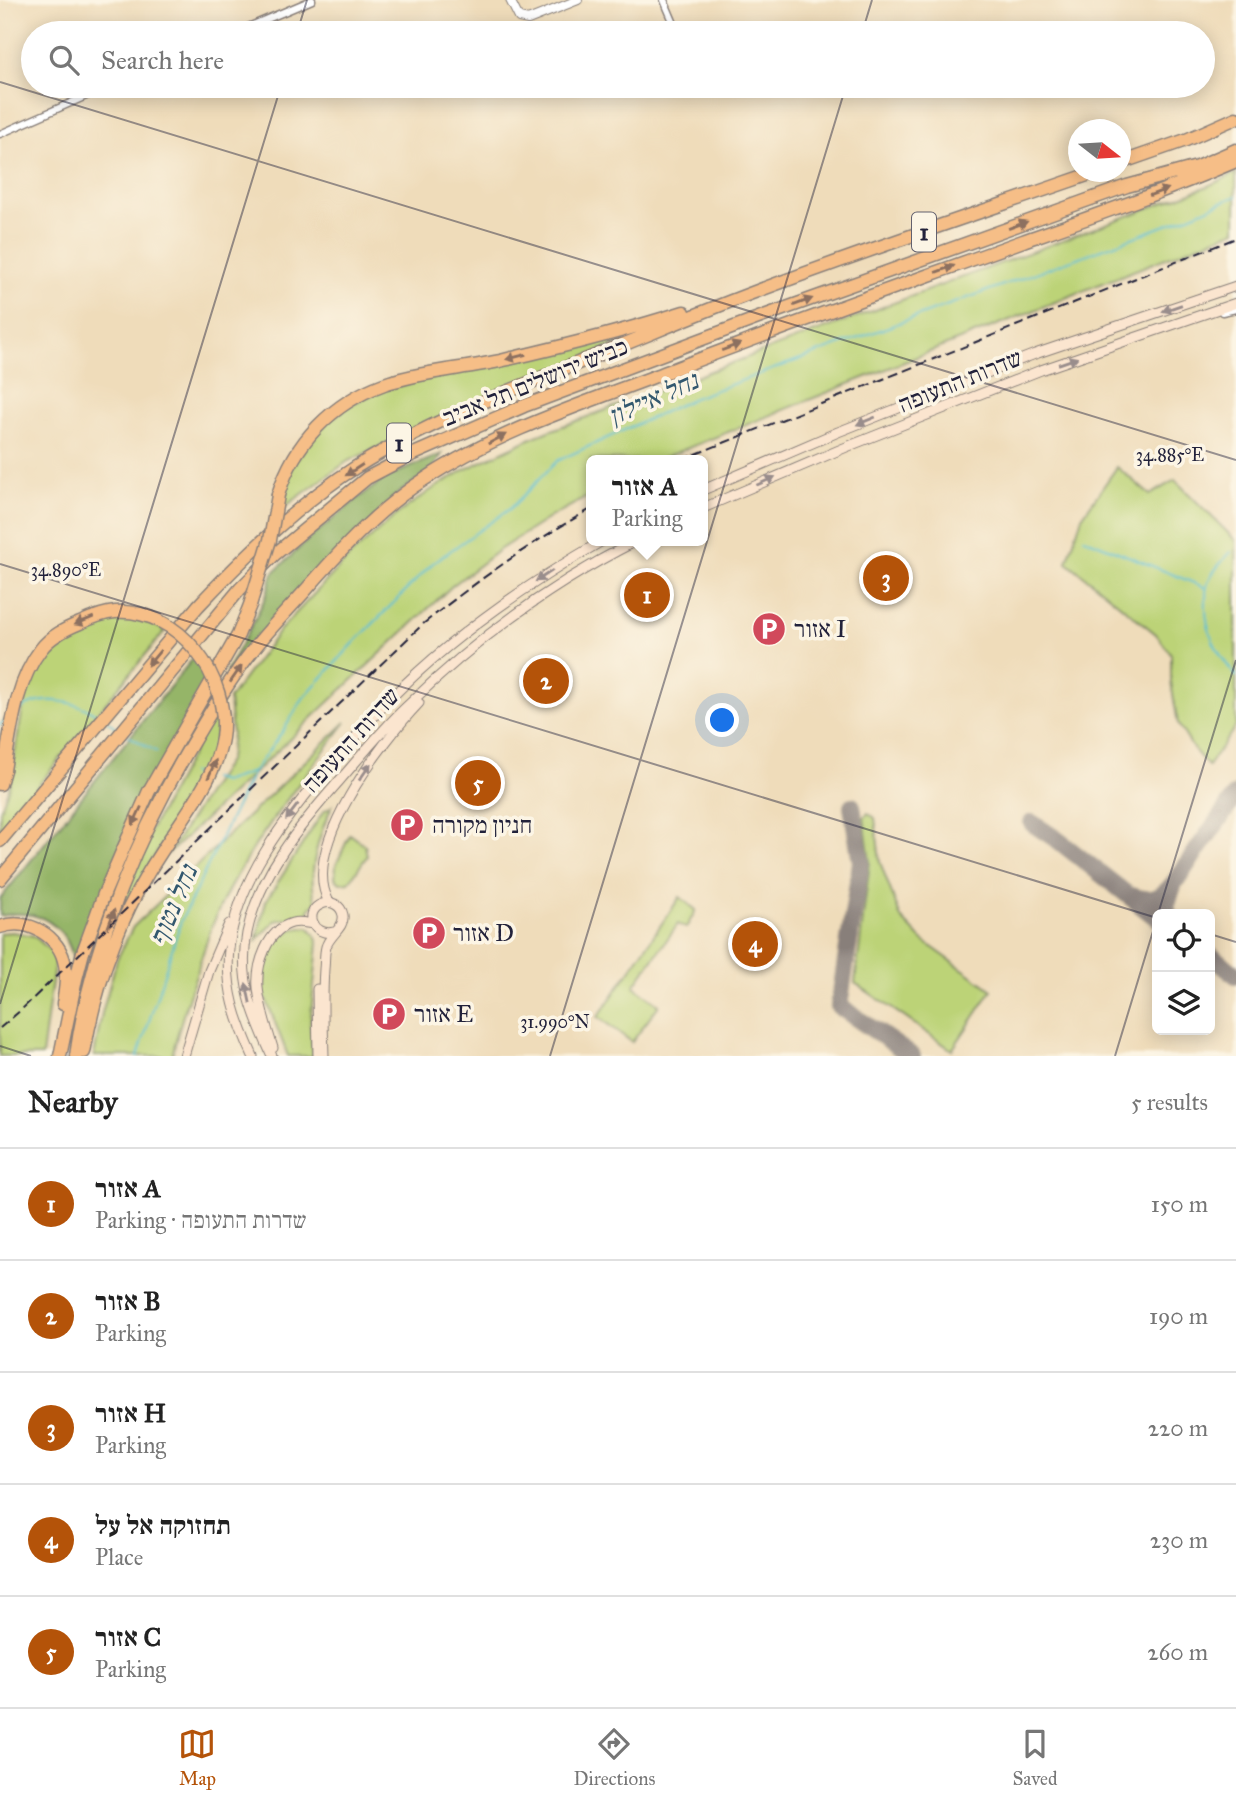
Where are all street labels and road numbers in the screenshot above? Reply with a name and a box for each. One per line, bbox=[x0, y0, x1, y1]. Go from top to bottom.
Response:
road number: 1 bbox=[912, 213, 936, 252]
street label: כביש ירושלים תל אביב bbox=[438, 331, 632, 433]
street label: שדרות התעופה bbox=[894, 343, 1026, 419]
road number: 1 bbox=[387, 424, 411, 462]
street label: שדרות התעופה bbox=[296, 681, 406, 799]

